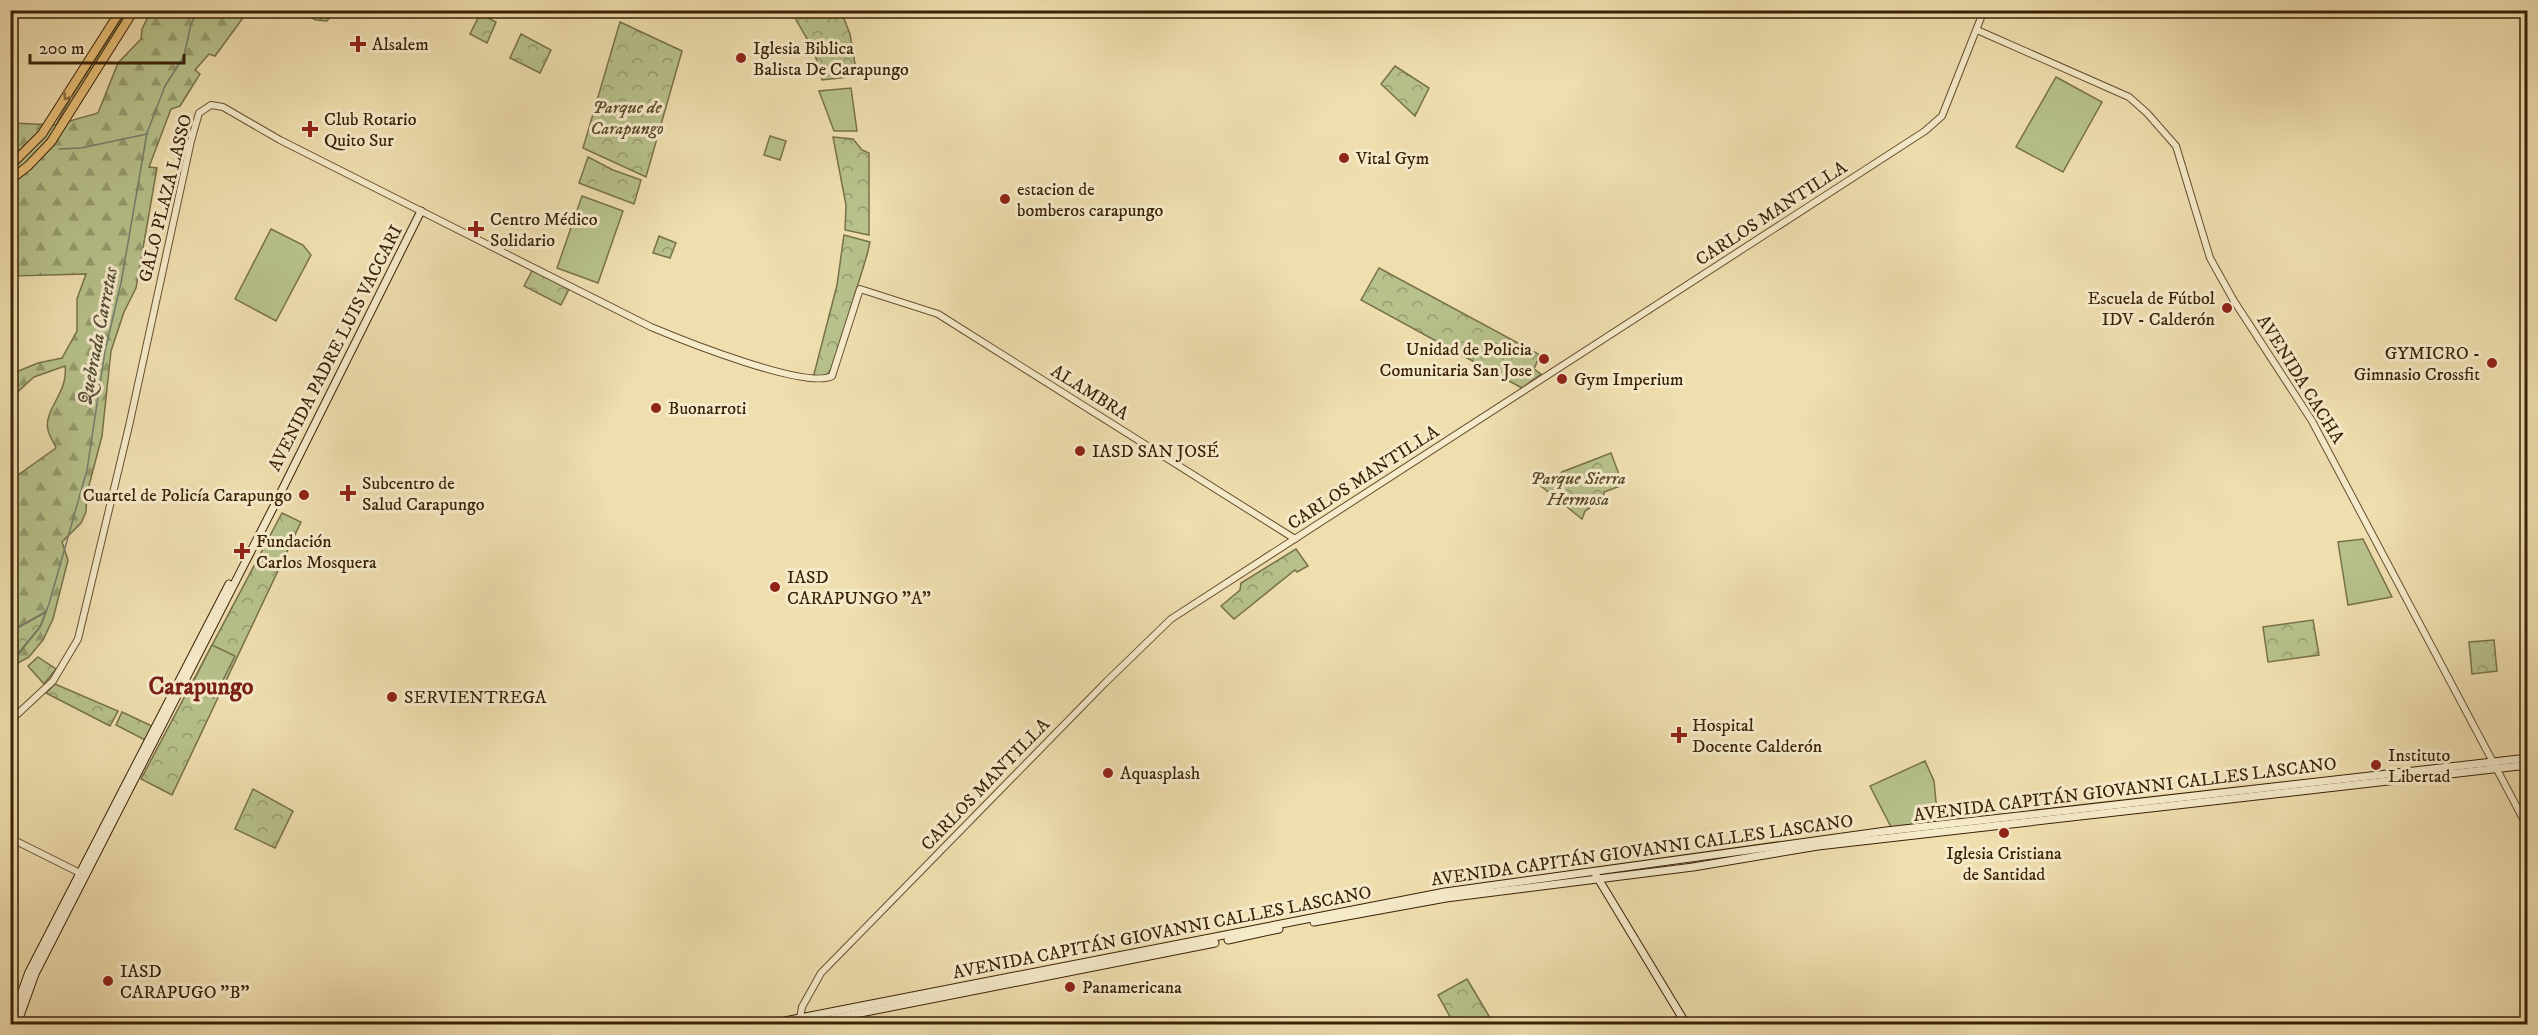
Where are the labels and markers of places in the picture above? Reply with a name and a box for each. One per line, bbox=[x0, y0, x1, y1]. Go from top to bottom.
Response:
place label: Alsalem bbox=[372, 34, 429, 56]
marker: Alsalem bbox=[349, 35, 367, 53]
place label: Iglesia Biblica Balista De Carapungo bbox=[753, 38, 909, 81]
marker: Iglesia Biblica Balista De Carapungo bbox=[734, 51, 748, 65]
place label: Club Rotario Quito Sur bbox=[324, 109, 417, 152]
marker: Club Rotario Quito Sur bbox=[301, 120, 319, 138]
place label: Vital Gym bbox=[1355, 148, 1429, 170]
marker: Vital Gym bbox=[1337, 151, 1351, 165]
place label: estacion de bomberos carapungo bbox=[1017, 179, 1163, 222]
marker: estacion de bomberos carapungo bbox=[998, 192, 1012, 206]
place label: Centro Médico Solidario bbox=[490, 209, 598, 252]
marker: Centro Médico Solidario bbox=[467, 220, 485, 238]
place label: Escuela de Fútbol IDV - Calderón bbox=[2088, 288, 2216, 331]
marker: Escuela de Fútbol IDV - Calderón bbox=[2220, 301, 2234, 315]
place label: Unidad de Policia Comunitaria San Jose bbox=[1380, 339, 1532, 382]
place label: GYMICRO - Gimnasio Crossfit bbox=[2354, 343, 2480, 386]
marker: Unidad de Policia Comunitaria San Jose bbox=[1537, 352, 1551, 366]
marker: GYMICRO - Gimnasio Crossfit bbox=[2485, 356, 2499, 370]
place label: Gym Imperium bbox=[1574, 369, 1683, 391]
marker: Gym Imperium bbox=[1555, 372, 1569, 386]
place label: Buonarroti bbox=[668, 398, 746, 420]
marker: Buonarroti bbox=[649, 401, 663, 415]
place label: IASD SAN JOSÉ bbox=[1092, 441, 1219, 463]
marker: IASD SAN JOSÉ bbox=[1073, 444, 1087, 458]
place label: Subcentro de Salud Carapungo bbox=[362, 473, 485, 516]
marker: Subcentro de Salud Carapungo bbox=[339, 484, 357, 502]
place label: Cuartel de Policía Carapungo bbox=[83, 485, 292, 507]
marker: Cuartel de Policía Carapungo bbox=[297, 488, 311, 502]
place label: Fundación Carlos Mosquera bbox=[256, 531, 377, 574]
marker: Fundación Carlos Mosquera bbox=[233, 542, 251, 560]
place label: IASD CARAPUNGO "A" bbox=[787, 567, 931, 610]
marker: IASD CARAPUNGO "A" bbox=[768, 580, 782, 594]
place label: SERVIENTREGA bbox=[404, 687, 547, 709]
marker: SERVIENTREGA bbox=[385, 690, 399, 704]
place label: Hospital Docente Calderón bbox=[1692, 715, 1823, 758]
marker: Hospital Docente Calderón bbox=[1670, 726, 1688, 744]
place label: Instituto Libertad bbox=[2388, 745, 2451, 788]
marker: Instituto Libertad bbox=[2369, 758, 2383, 772]
place label: Aquasplash bbox=[1120, 763, 1201, 785]
marker: Aquasplash bbox=[1101, 766, 1115, 780]
marker: Iglesia Cristiana de Santidad bbox=[1997, 826, 2011, 840]
place label: Iglesia Cristiana de Santidad bbox=[1946, 843, 2062, 886]
place label: IASD CARAPUGO "B" bbox=[120, 961, 250, 1004]
marker: IASD CARAPUGO "B" bbox=[101, 974, 115, 988]
place label: Panamericana bbox=[1082, 977, 1182, 999]
marker: Panamericana bbox=[1063, 980, 1077, 994]

